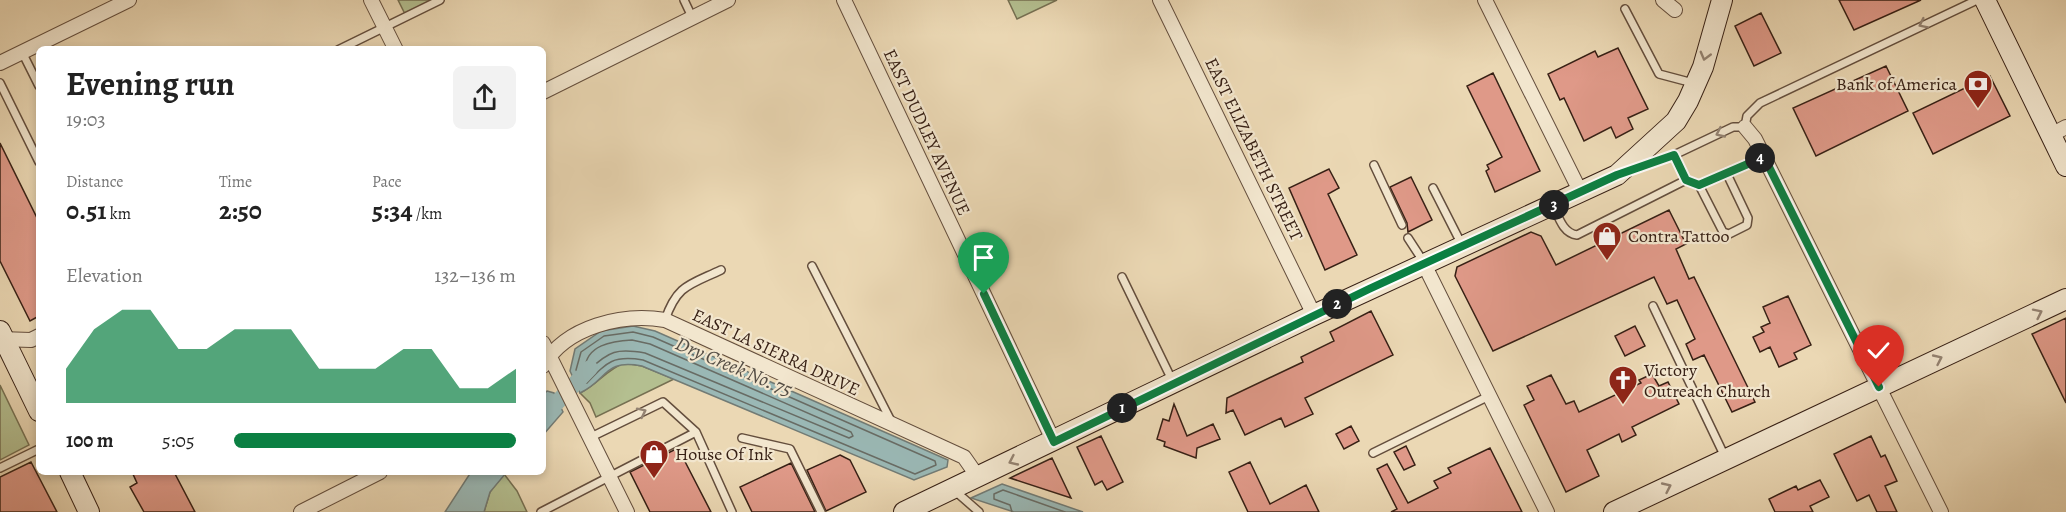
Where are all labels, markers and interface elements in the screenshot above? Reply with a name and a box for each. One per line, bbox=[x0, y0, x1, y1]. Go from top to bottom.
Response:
one-way arrow bbox=[1919, 17, 1930, 28]
street label: EAST DUDLEY AVENUE bbox=[878, 45, 976, 219]
one-way arrow bbox=[1700, 51, 1713, 61]
street label: EAST ELIZABETH STREET bbox=[1199, 54, 1309, 245]
text: Evening run bbox=[66, 61, 235, 106]
button: share bbox=[453, 66, 516, 129]
bank icon: Bank of America bbox=[1962, 68, 1994, 110]
place label: Bank of America bbox=[1836, 72, 1958, 96]
text: 19:03 bbox=[66, 106, 106, 133]
one-way arrow bbox=[1716, 126, 1727, 138]
pin: 4 bbox=[1745, 143, 1775, 173]
text: 4 bbox=[1756, 147, 1764, 169]
text: Distance bbox=[66, 171, 123, 193]
text: Time bbox=[219, 171, 252, 193]
text: Pace bbox=[372, 171, 402, 193]
pin: 3 bbox=[1539, 190, 1569, 220]
text: 0.51 bbox=[66, 193, 107, 228]
text: 2:50 bbox=[219, 193, 262, 228]
text: 5:34 bbox=[372, 193, 413, 228]
text: 3 bbox=[1551, 194, 1557, 216]
text: km bbox=[107, 203, 131, 225]
text: /km bbox=[413, 203, 442, 225]
shop icon: Contra Tattoo bbox=[1591, 220, 1623, 262]
place label: Contra Tattoo bbox=[1628, 224, 1730, 248]
pin bbox=[958, 232, 1009, 294]
icon: arrive bbox=[967, 241, 1000, 274]
text: Elevation bbox=[66, 262, 143, 289]
text: 132–136 m bbox=[434, 262, 516, 289]
pin: 2 bbox=[1322, 289, 1352, 319]
text: 2 bbox=[1333, 293, 1341, 315]
street label: EAST LA SIERRA DRIVE bbox=[688, 303, 864, 401]
one-way arrow bbox=[2031, 308, 2042, 320]
pin bbox=[1853, 325, 1904, 387]
water label: Dry Creek No. 75 bbox=[671, 330, 797, 403]
icon: check bbox=[1862, 334, 1895, 367]
one-way arrow bbox=[1932, 355, 1943, 367]
place label: Victory Outreach Church bbox=[1643, 358, 1771, 403]
church icon: Victory Outreach Church bbox=[1607, 364, 1639, 406]
pin: 1 bbox=[1107, 393, 1137, 423]
text: 1 bbox=[1119, 397, 1125, 419]
one-way arrow bbox=[635, 408, 646, 420]
text: 100 m bbox=[66, 427, 114, 454]
text: 5:05 bbox=[162, 427, 195, 454]
shop icon: House Of Ink bbox=[638, 438, 670, 480]
place label: House Of Ink bbox=[675, 442, 773, 466]
one-way arrow bbox=[1009, 453, 1020, 465]
one-way arrow bbox=[1660, 483, 1671, 495]

